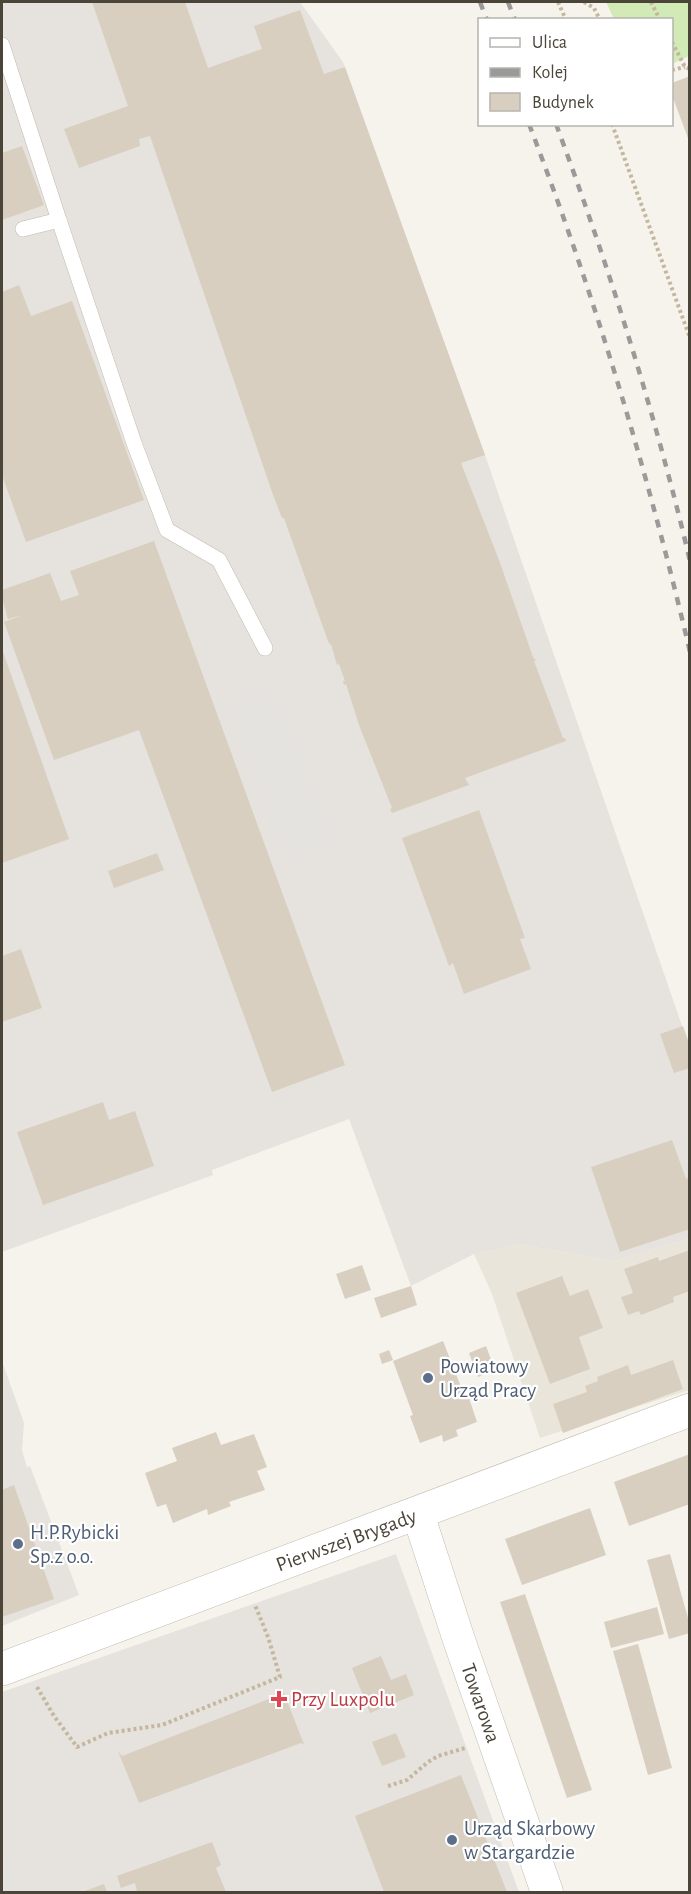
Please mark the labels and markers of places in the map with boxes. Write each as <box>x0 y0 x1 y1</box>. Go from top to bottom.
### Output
place label: Powiatowy Urząd Pracy <box>440 1356 536 1401</box>
marker: Powiatowy Urząd Pracy <box>421 1371 435 1385</box>
place label: H.P.Rybicki Sp.z o.o. <box>30 1522 119 1567</box>
marker: H.P.Rybicki Sp.z o.o. <box>11 1537 25 1551</box>
place label: Przy Luxpolu <box>291 1689 395 1710</box>
marker: Przy Luxpolu <box>272 1692 286 1706</box>
place label: Urząd Skarbowy w Stargardzie <box>464 1818 595 1863</box>
marker: Urząd Skarbowy w Stargardzie <box>445 1833 459 1847</box>

